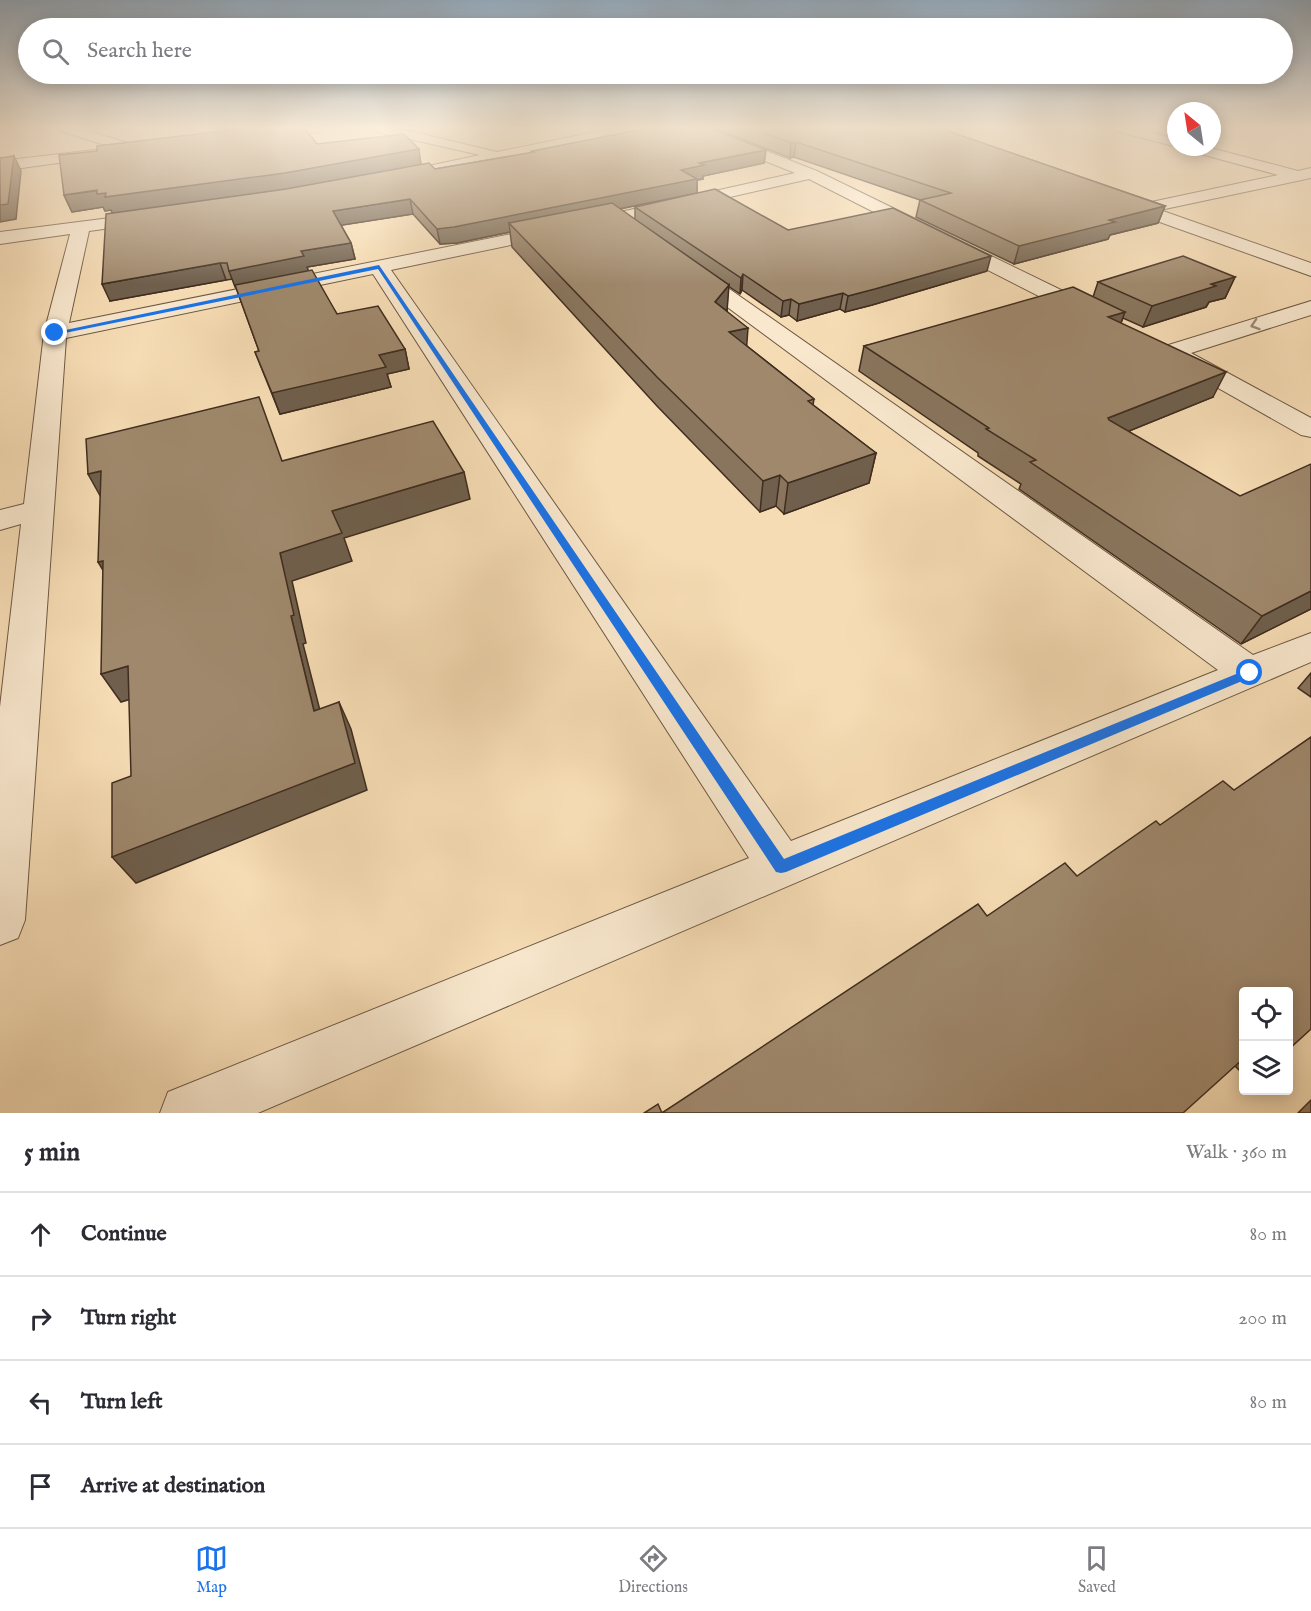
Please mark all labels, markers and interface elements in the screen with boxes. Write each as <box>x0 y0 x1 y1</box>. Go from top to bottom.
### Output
search box <box>18 18 1293 84</box>
icon: search <box>39 35 72 68</box>
text: Search here <box>87 37 192 65</box>
north arrow <box>1167 102 1221 156</box>
one-way arrow <box>1250 318 1261 330</box>
route end <box>41 319 67 345</box>
route start <box>1236 659 1262 685</box>
map controls <box>1239 987 1293 1095</box>
button: locate <box>1239 987 1293 1041</box>
button: layers <box>1239 1041 1293 1095</box>
text: 5 min <box>24 1136 80 1169</box>
text: Walk · 360 m <box>1186 1140 1287 1165</box>
icon: ahead <box>24 1218 57 1251</box>
text: Continue <box>81 1220 167 1248</box>
text: 80 m <box>1250 1222 1287 1247</box>
icon: right <box>24 1302 57 1335</box>
text: Turn right <box>81 1304 176 1332</box>
text: 200 m <box>1238 1306 1287 1331</box>
icon: left <box>24 1386 57 1419</box>
text: Turn left <box>81 1388 163 1416</box>
text: 80 m <box>1250 1390 1287 1415</box>
icon: arrive <box>24 1470 57 1503</box>
text: Arrive at destination <box>81 1472 265 1500</box>
tab: Map <box>195 1542 228 1598</box>
tab: Directions <box>618 1542 688 1598</box>
tab: Saved <box>1078 1542 1116 1598</box>

